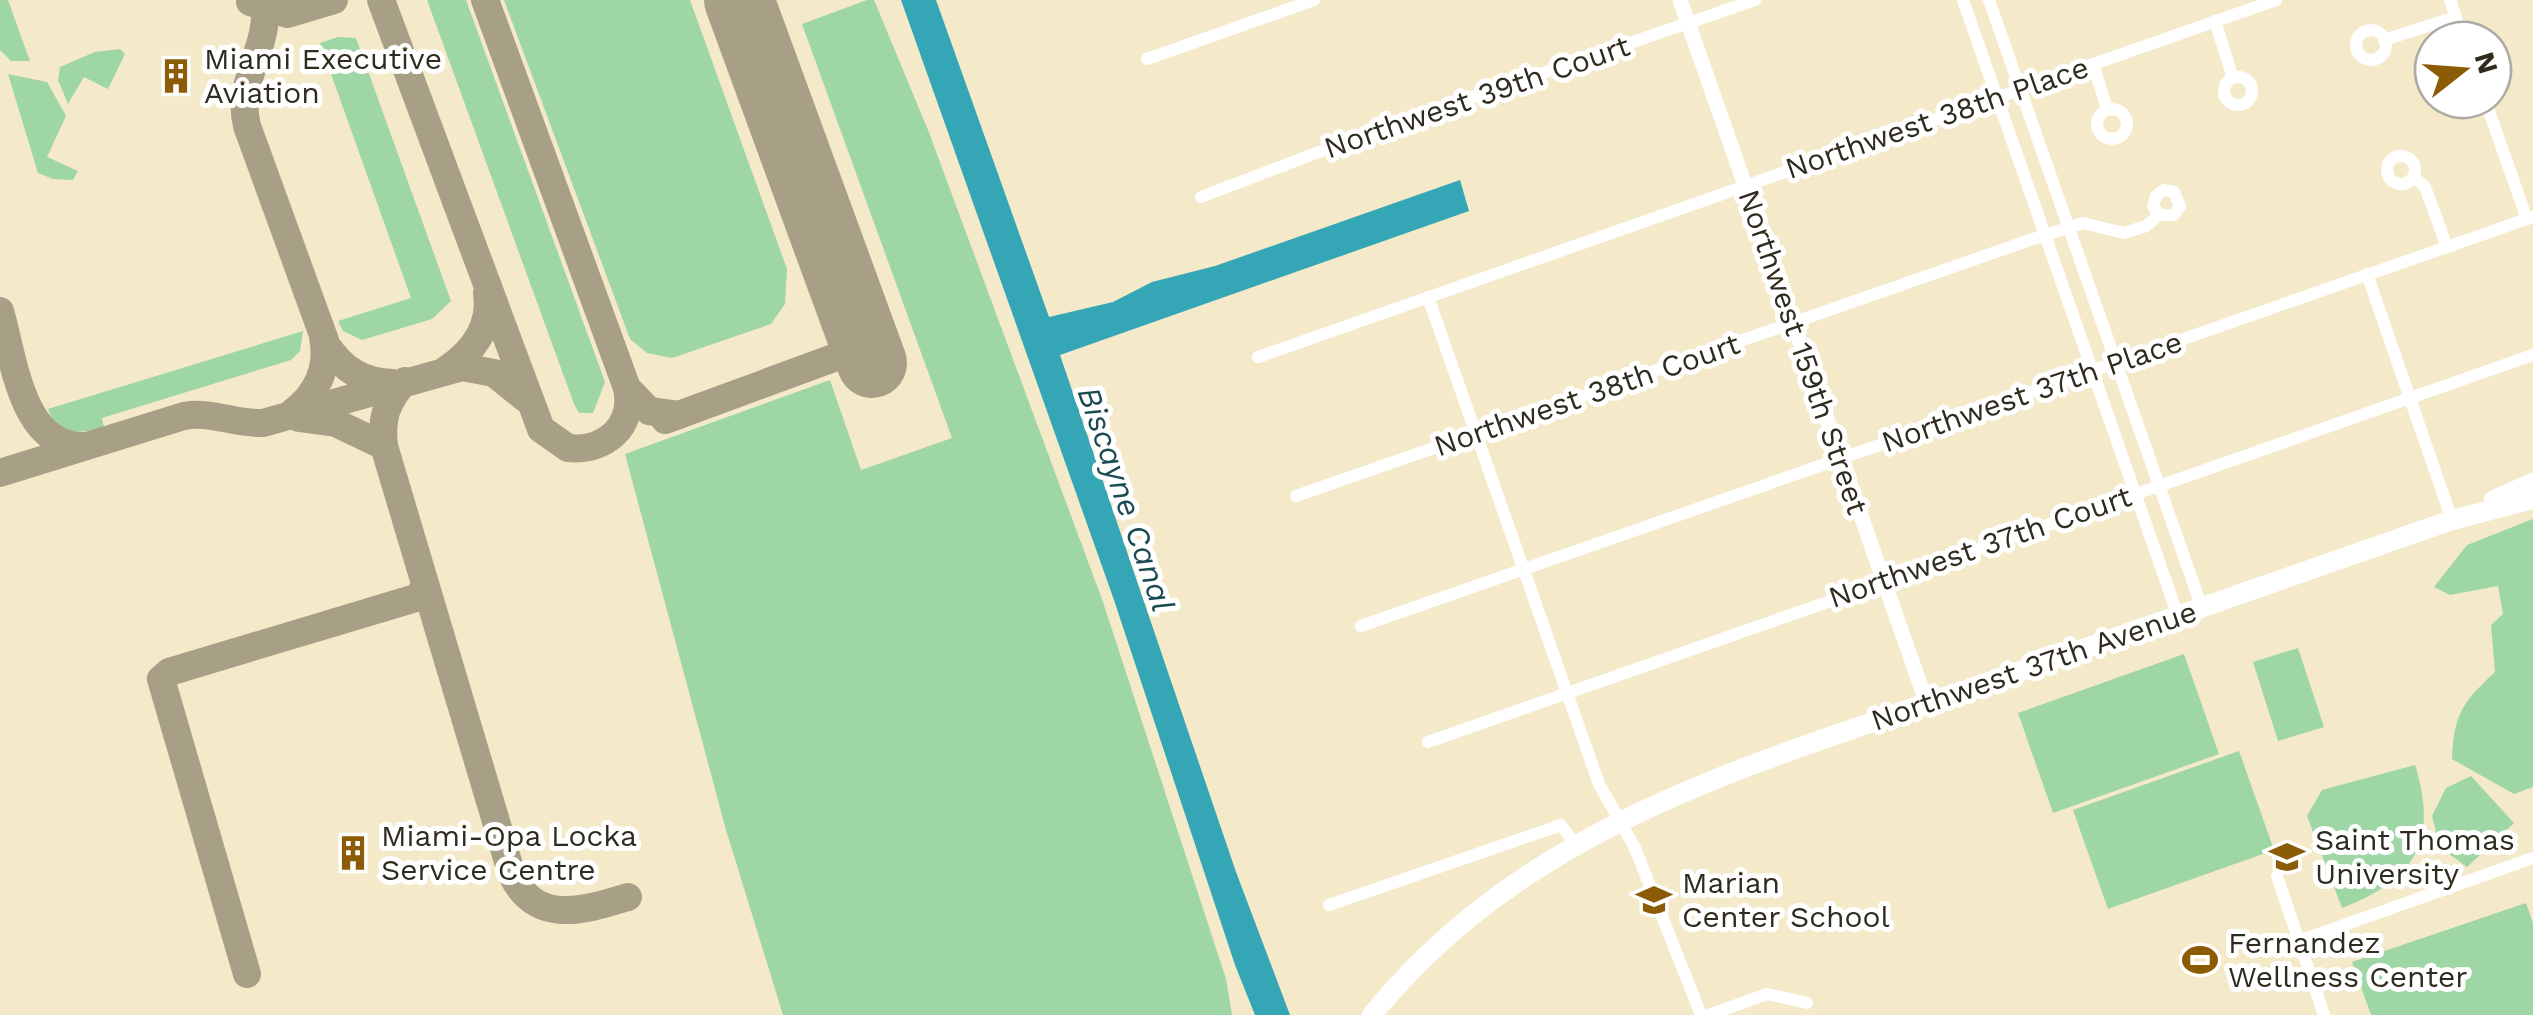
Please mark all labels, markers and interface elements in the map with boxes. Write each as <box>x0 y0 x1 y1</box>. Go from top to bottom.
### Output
north arrow <box>2413 20 2513 120</box>
street label: Northwest 39th Court <box>1319 28 1635 165</box>
place label: Miami Executive Aviation <box>204 41 442 110</box>
text: N <box>2468 48 2505 78</box>
street label: Northwest 38th Place <box>1781 49 2093 186</box>
building icon: Miami Executive Aviation <box>157 57 195 95</box>
street label: Northwest 159th Street <box>1731 185 1876 519</box>
street label: Northwest 37th Place <box>1877 324 2187 459</box>
street label: Northwest 38th Court <box>1429 326 1745 463</box>
water label: Biscayne Canal <box>1070 381 1182 617</box>
street label: Northwest 37th Court <box>1824 478 2136 615</box>
street label: Northwest 37th Avenue <box>1866 593 2201 738</box>
place label: Miami-Opa Locka Service Centre <box>381 818 637 887</box>
place label: Saint Thomas University <box>2315 822 2515 891</box>
building icon: Miami-Opa Locka Service Centre <box>334 834 372 872</box>
school or university icon: Saint Thomas University <box>2268 838 2306 876</box>
place label: Marian Center School <box>1682 865 1890 934</box>
school or university icon: Marian Center School <box>1635 881 1673 919</box>
place label: Fernandez Wellness Center <box>2228 925 2468 994</box>
sports icon: Fernandez Wellness Center <box>2181 941 2219 979</box>

